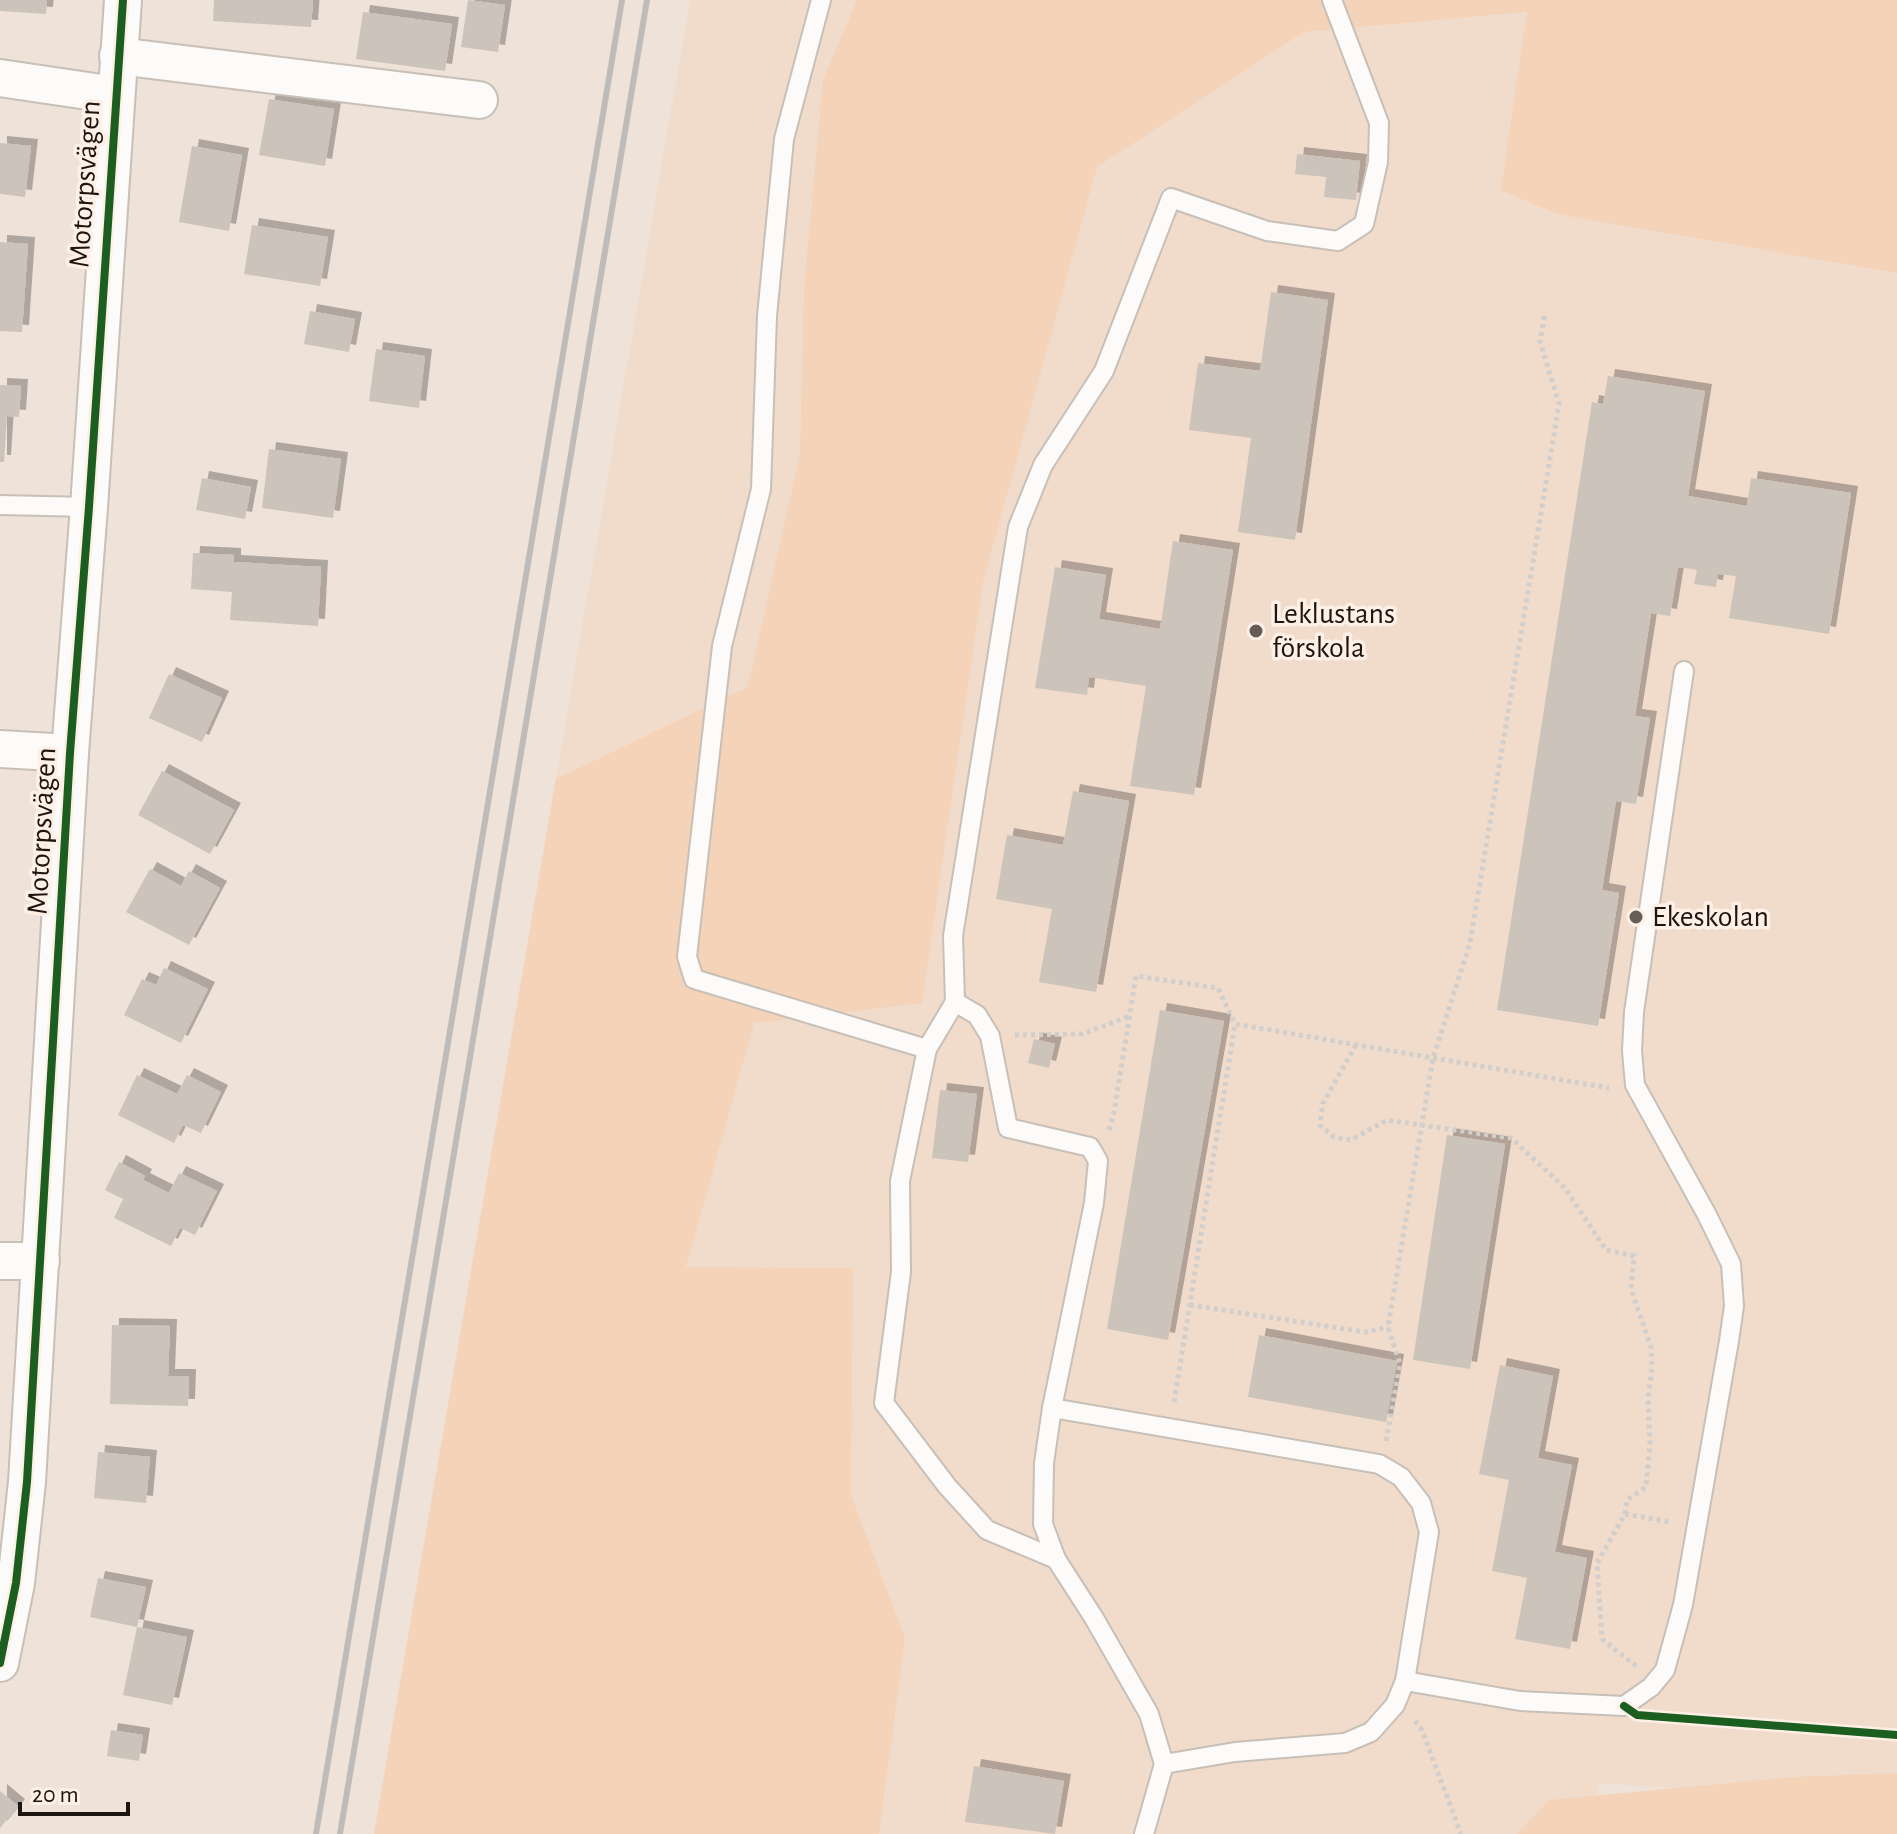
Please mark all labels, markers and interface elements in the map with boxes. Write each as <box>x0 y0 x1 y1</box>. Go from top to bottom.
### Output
street label: Motorpsvägen <box>64 99 106 269</box>
place label: Leklustans förskola <box>1272 599 1395 663</box>
marker: Leklustans förskola <box>1247 622 1265 640</box>
street label: Motorpsvägen <box>23 747 61 915</box>
place label: Ekeskolan <box>1652 902 1769 932</box>
marker: Ekeskolan <box>1627 908 1645 926</box>
scale bar <box>20 1766 128 1816</box>
text: 20 m <box>32 1783 79 1807</box>

